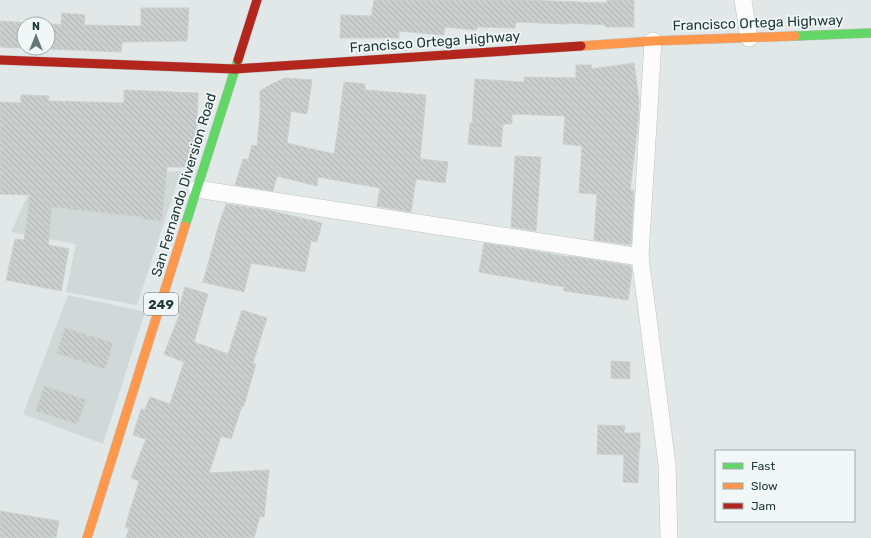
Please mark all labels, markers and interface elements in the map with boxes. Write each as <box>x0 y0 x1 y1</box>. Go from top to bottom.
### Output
street label: Francisco Ortega Highway <box>672 12 844 34</box>
north arrow <box>16 16 56 56</box>
text: N <box>32 20 40 33</box>
street label: Francisco Ortega Highway <box>349 28 521 56</box>
street label: San Fernando Diversion Road <box>148 91 220 279</box>
road number: 249 <box>144 293 178 315</box>
legend <box>715 450 855 522</box>
text: Fast <box>751 459 775 473</box>
text: Slow <box>751 479 778 493</box>
text: Jam <box>751 499 776 513</box>

